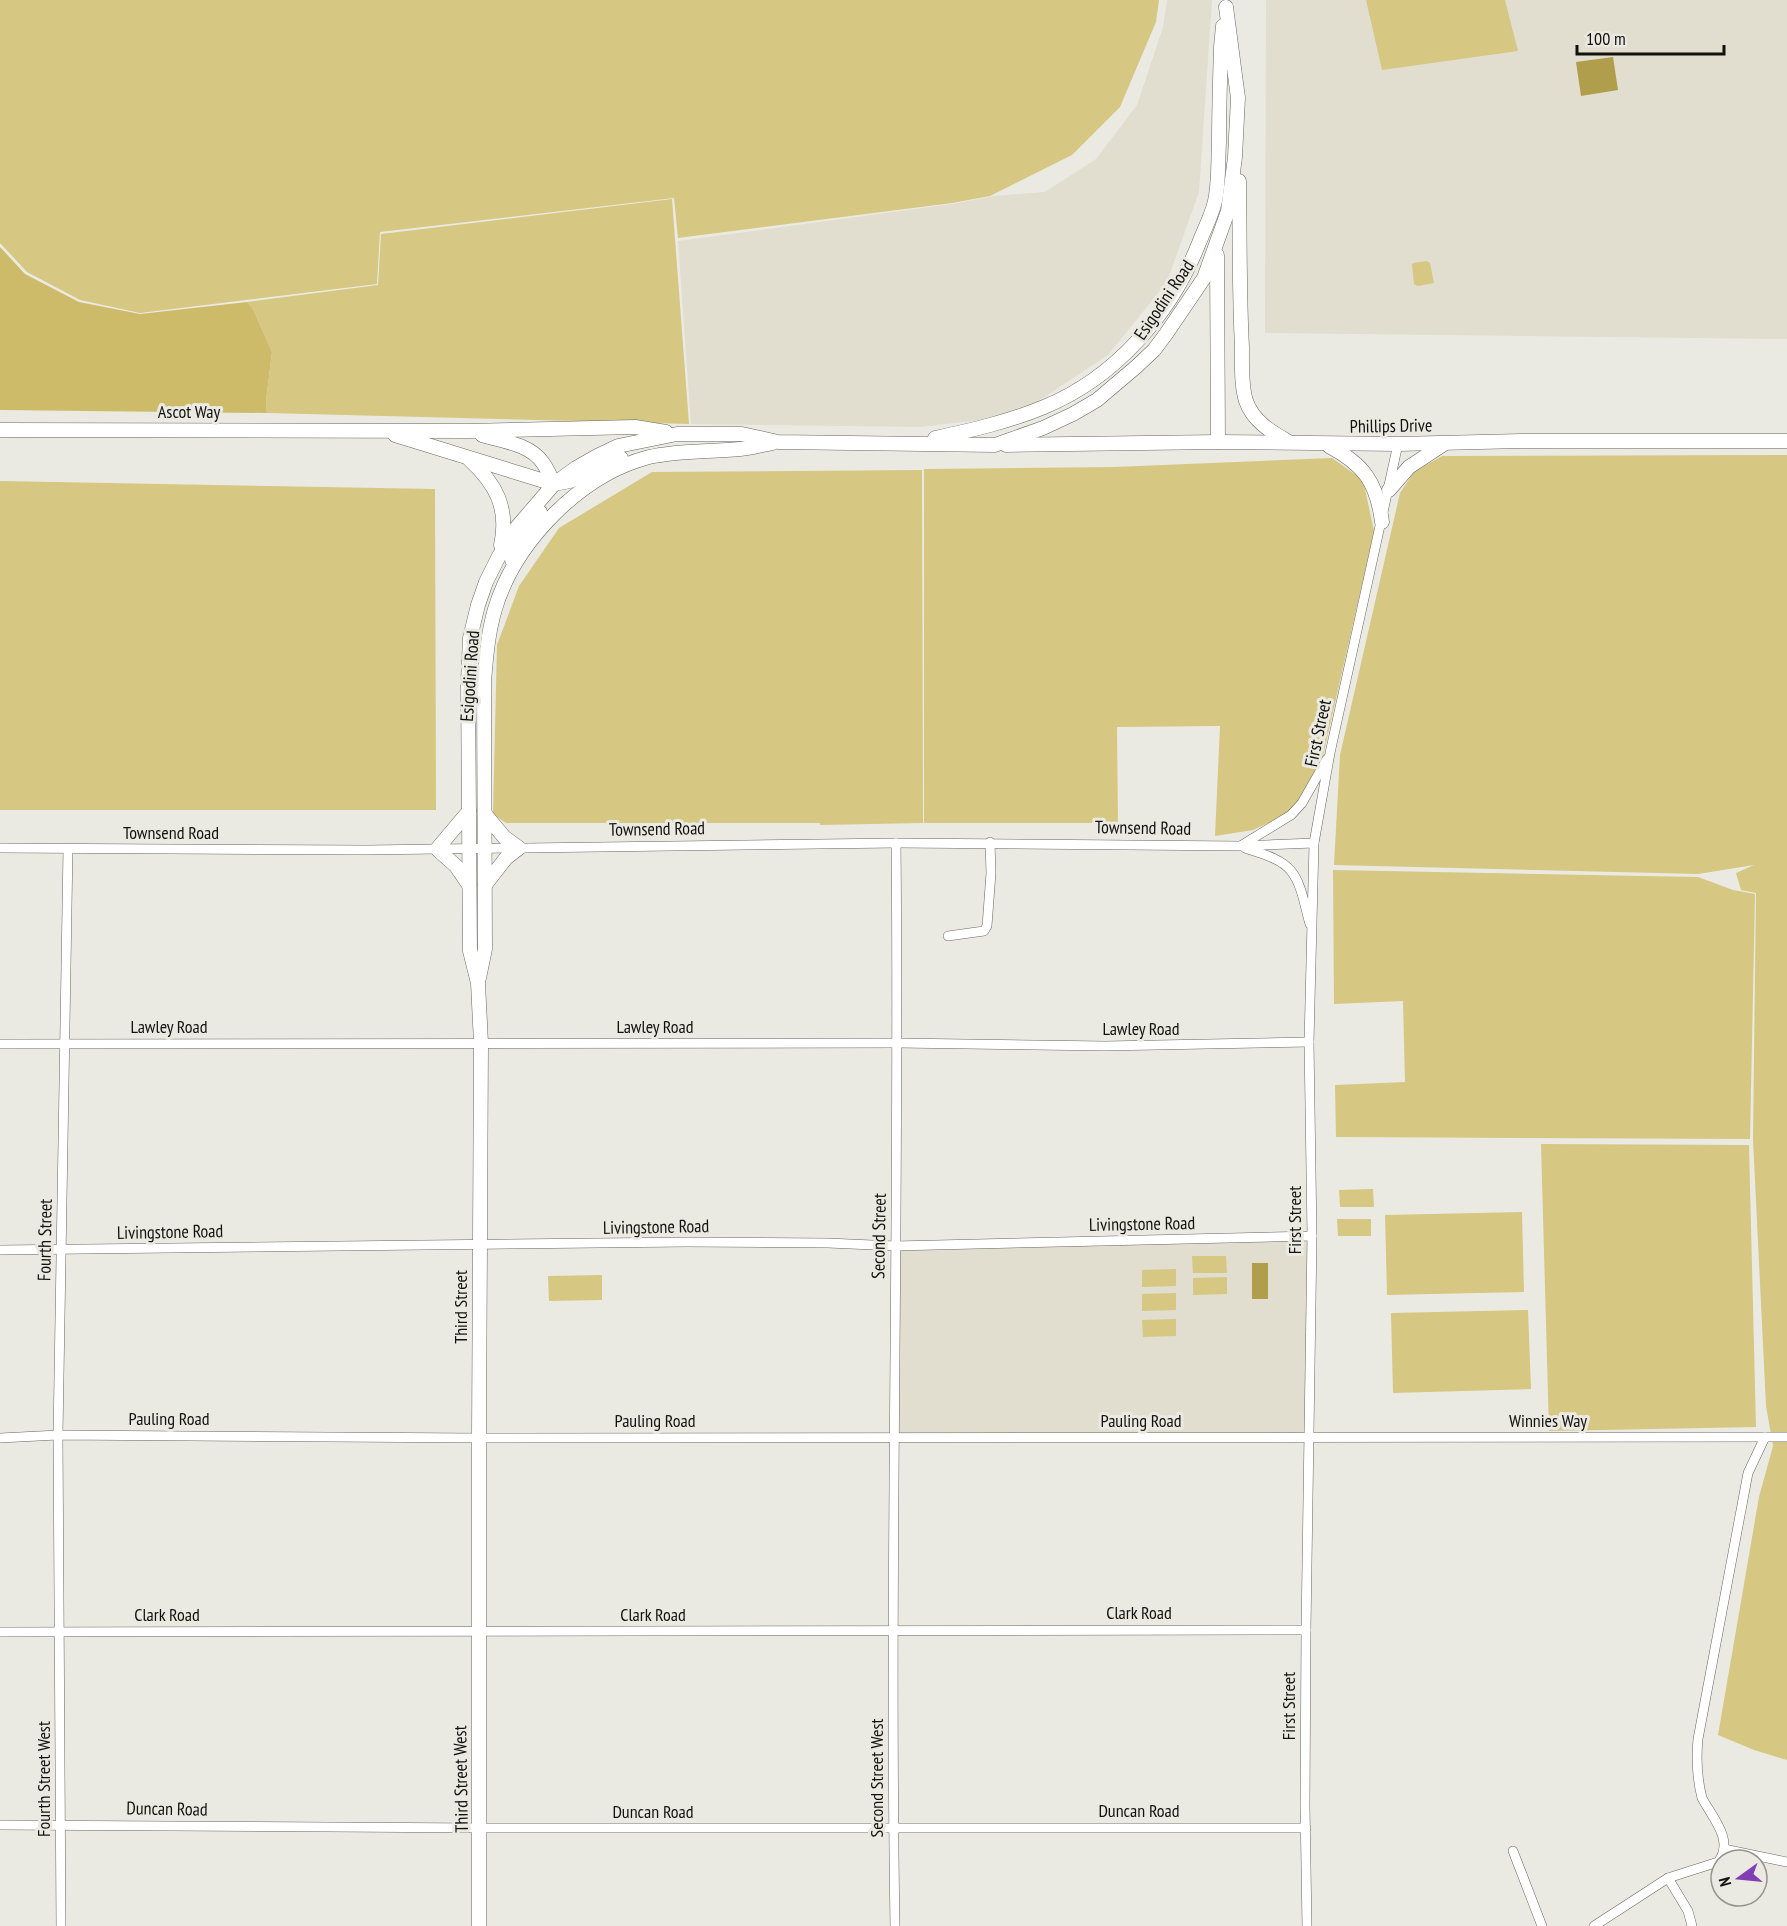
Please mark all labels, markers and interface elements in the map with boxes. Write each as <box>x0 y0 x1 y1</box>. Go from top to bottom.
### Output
scale bar <box>1577 18 1724 56</box>
text: 100 m <box>1586 27 1626 50</box>
street label: Esigodini Road <box>1129 255 1199 344</box>
street label: Ascot Way <box>158 400 220 423</box>
street label: Phillips Drive <box>1349 413 1433 438</box>
street label: Esigodini Road <box>455 630 484 722</box>
street label: First Street <box>1299 697 1336 769</box>
street label: Townsend Road <box>1095 815 1191 840</box>
street label: Townsend Road <box>609 816 705 841</box>
street label: Townsend Road <box>123 821 219 844</box>
street label: Lawley Road <box>130 1015 208 1038</box>
street label: Lawley Road <box>616 1015 694 1038</box>
street label: Lawley Road <box>1102 1017 1180 1040</box>
street label: First Street <box>1283 1186 1306 1254</box>
street label: Second Street <box>866 1193 891 1279</box>
street label: Fourth Street <box>32 1199 57 1281</box>
street label: Livingstone Road <box>1089 1211 1195 1236</box>
street label: Livingstone Road <box>603 1214 709 1239</box>
street label: Livingstone Road <box>117 1219 223 1244</box>
street label: Third Street <box>449 1270 472 1344</box>
street label: Pauling Road <box>129 1407 209 1430</box>
street label: Pauling Road <box>615 1409 695 1432</box>
street label: Pauling Road <box>1101 1409 1181 1432</box>
street label: Winnies Way <box>1509 1409 1587 1432</box>
street label: Clark Road <box>1106 1601 1172 1624</box>
street label: Clark Road <box>134 1603 200 1626</box>
street label: Clark Road <box>620 1603 686 1626</box>
street label: First Street <box>1277 1672 1300 1740</box>
street label: Second Street West <box>865 1718 888 1838</box>
street label: Fourth Street West <box>32 1721 55 1837</box>
street label: Third Street West <box>448 1725 473 1833</box>
street label: Duncan Road <box>126 1796 208 1821</box>
street label: Duncan Road <box>1098 1799 1180 1822</box>
street label: Duncan Road <box>612 1800 694 1823</box>
north arrow <box>1709 1848 1769 1908</box>
text: N <box>1714 1875 1735 1889</box>

